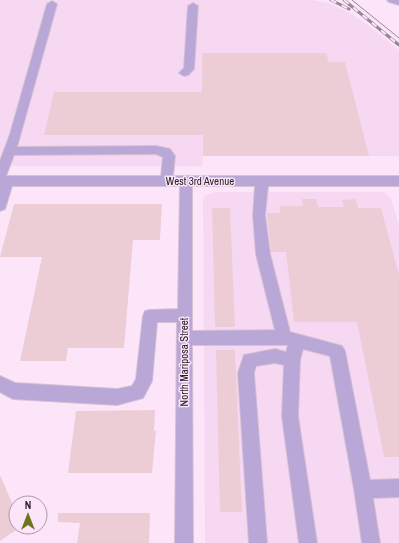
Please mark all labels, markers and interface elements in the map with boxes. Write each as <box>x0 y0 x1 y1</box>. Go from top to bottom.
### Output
street label: West 3rd Avenue <box>166 174 234 188</box>
street label: North Mariposa Street <box>177 317 191 406</box>
north arrow <box>8 495 48 535</box>
text: N <box>25 498 31 512</box>

